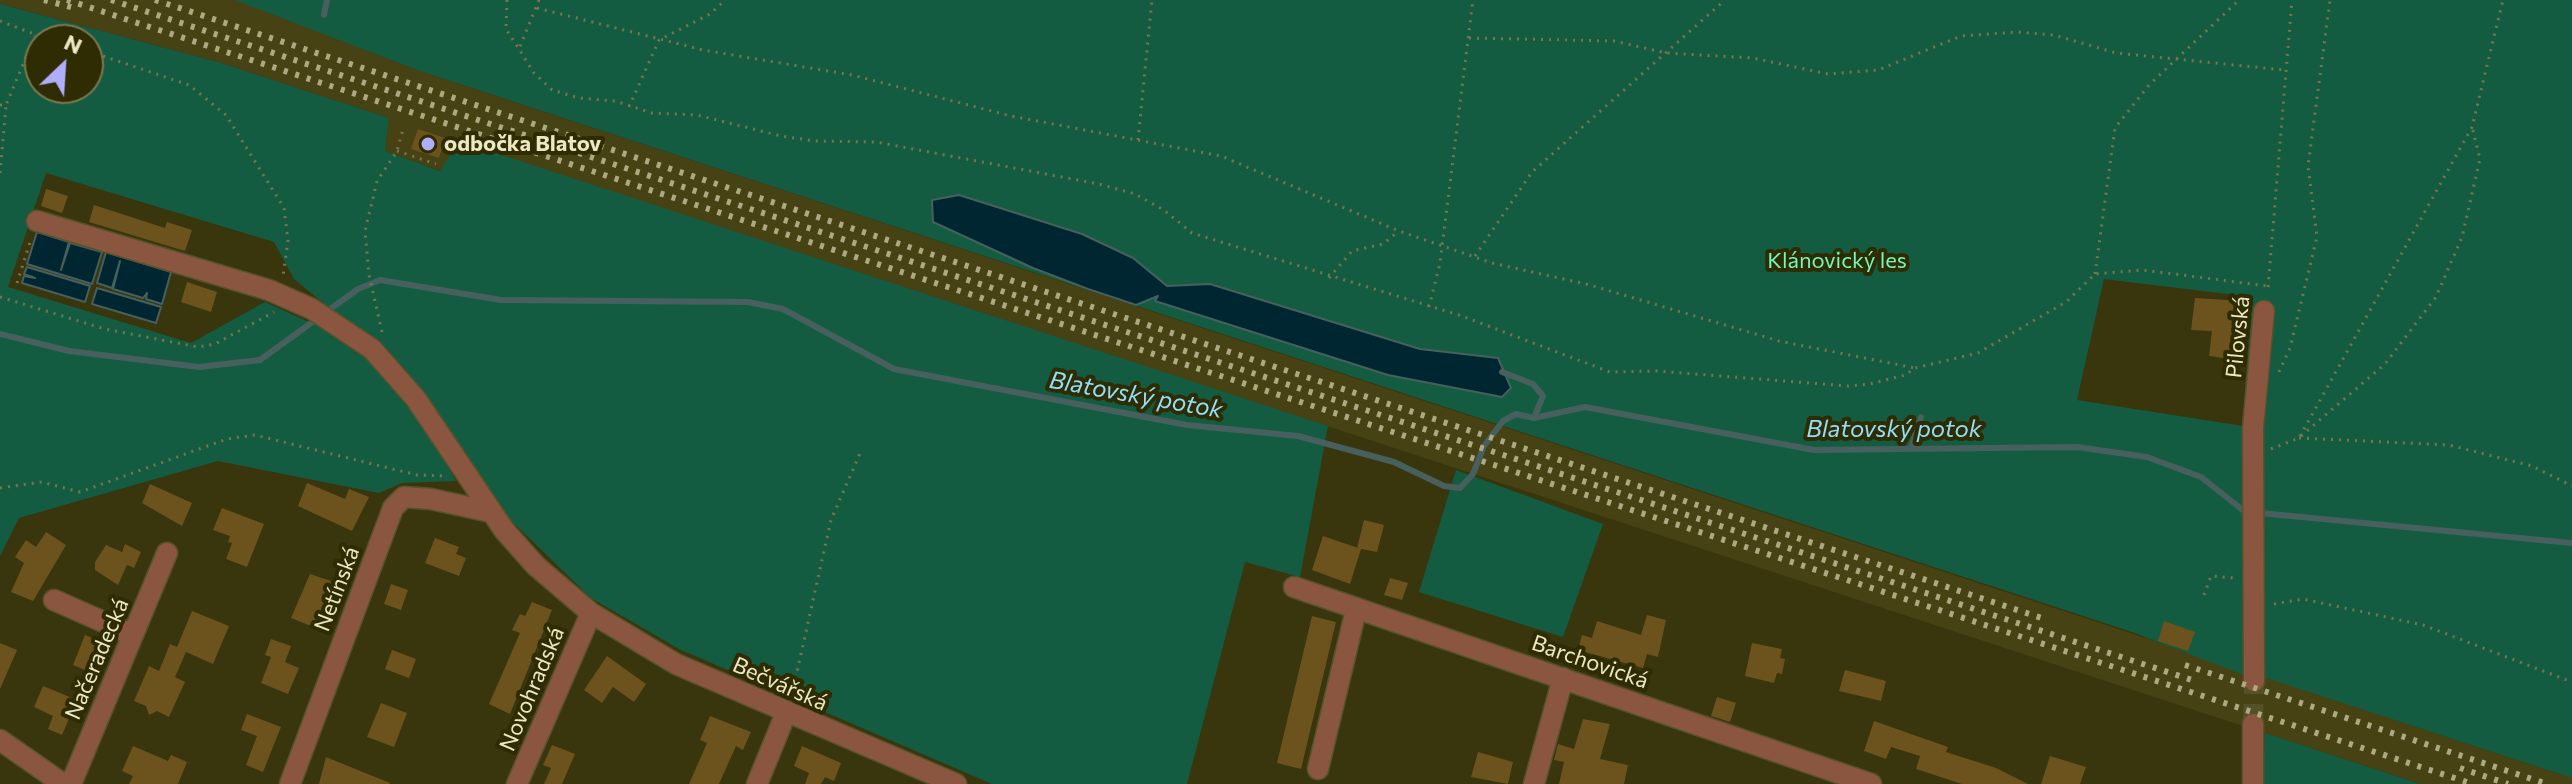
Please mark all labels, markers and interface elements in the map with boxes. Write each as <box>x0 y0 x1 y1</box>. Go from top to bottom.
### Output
north arrow <box>24 24 104 104</box>
text: N <box>60 28 87 59</box>
place label: odbočka Blatov <box>444 131 601 157</box>
marker: odbočka Blatov <box>419 135 437 153</box>
park label: Klánovický les <box>1767 248 1907 274</box>
street label: Pilovská <box>2221 295 2255 379</box>
water label: Blatovský potok <box>1047 366 1225 424</box>
water label: Blatovský potok <box>1806 415 1982 443</box>
street label: Netínská <box>309 543 365 635</box>
street label: Načeradecká <box>60 594 134 724</box>
street label: Novohradská <box>494 623 570 755</box>
street label: Barchovická <box>1528 630 1652 694</box>
street label: Bečvářská <box>729 651 831 717</box>

